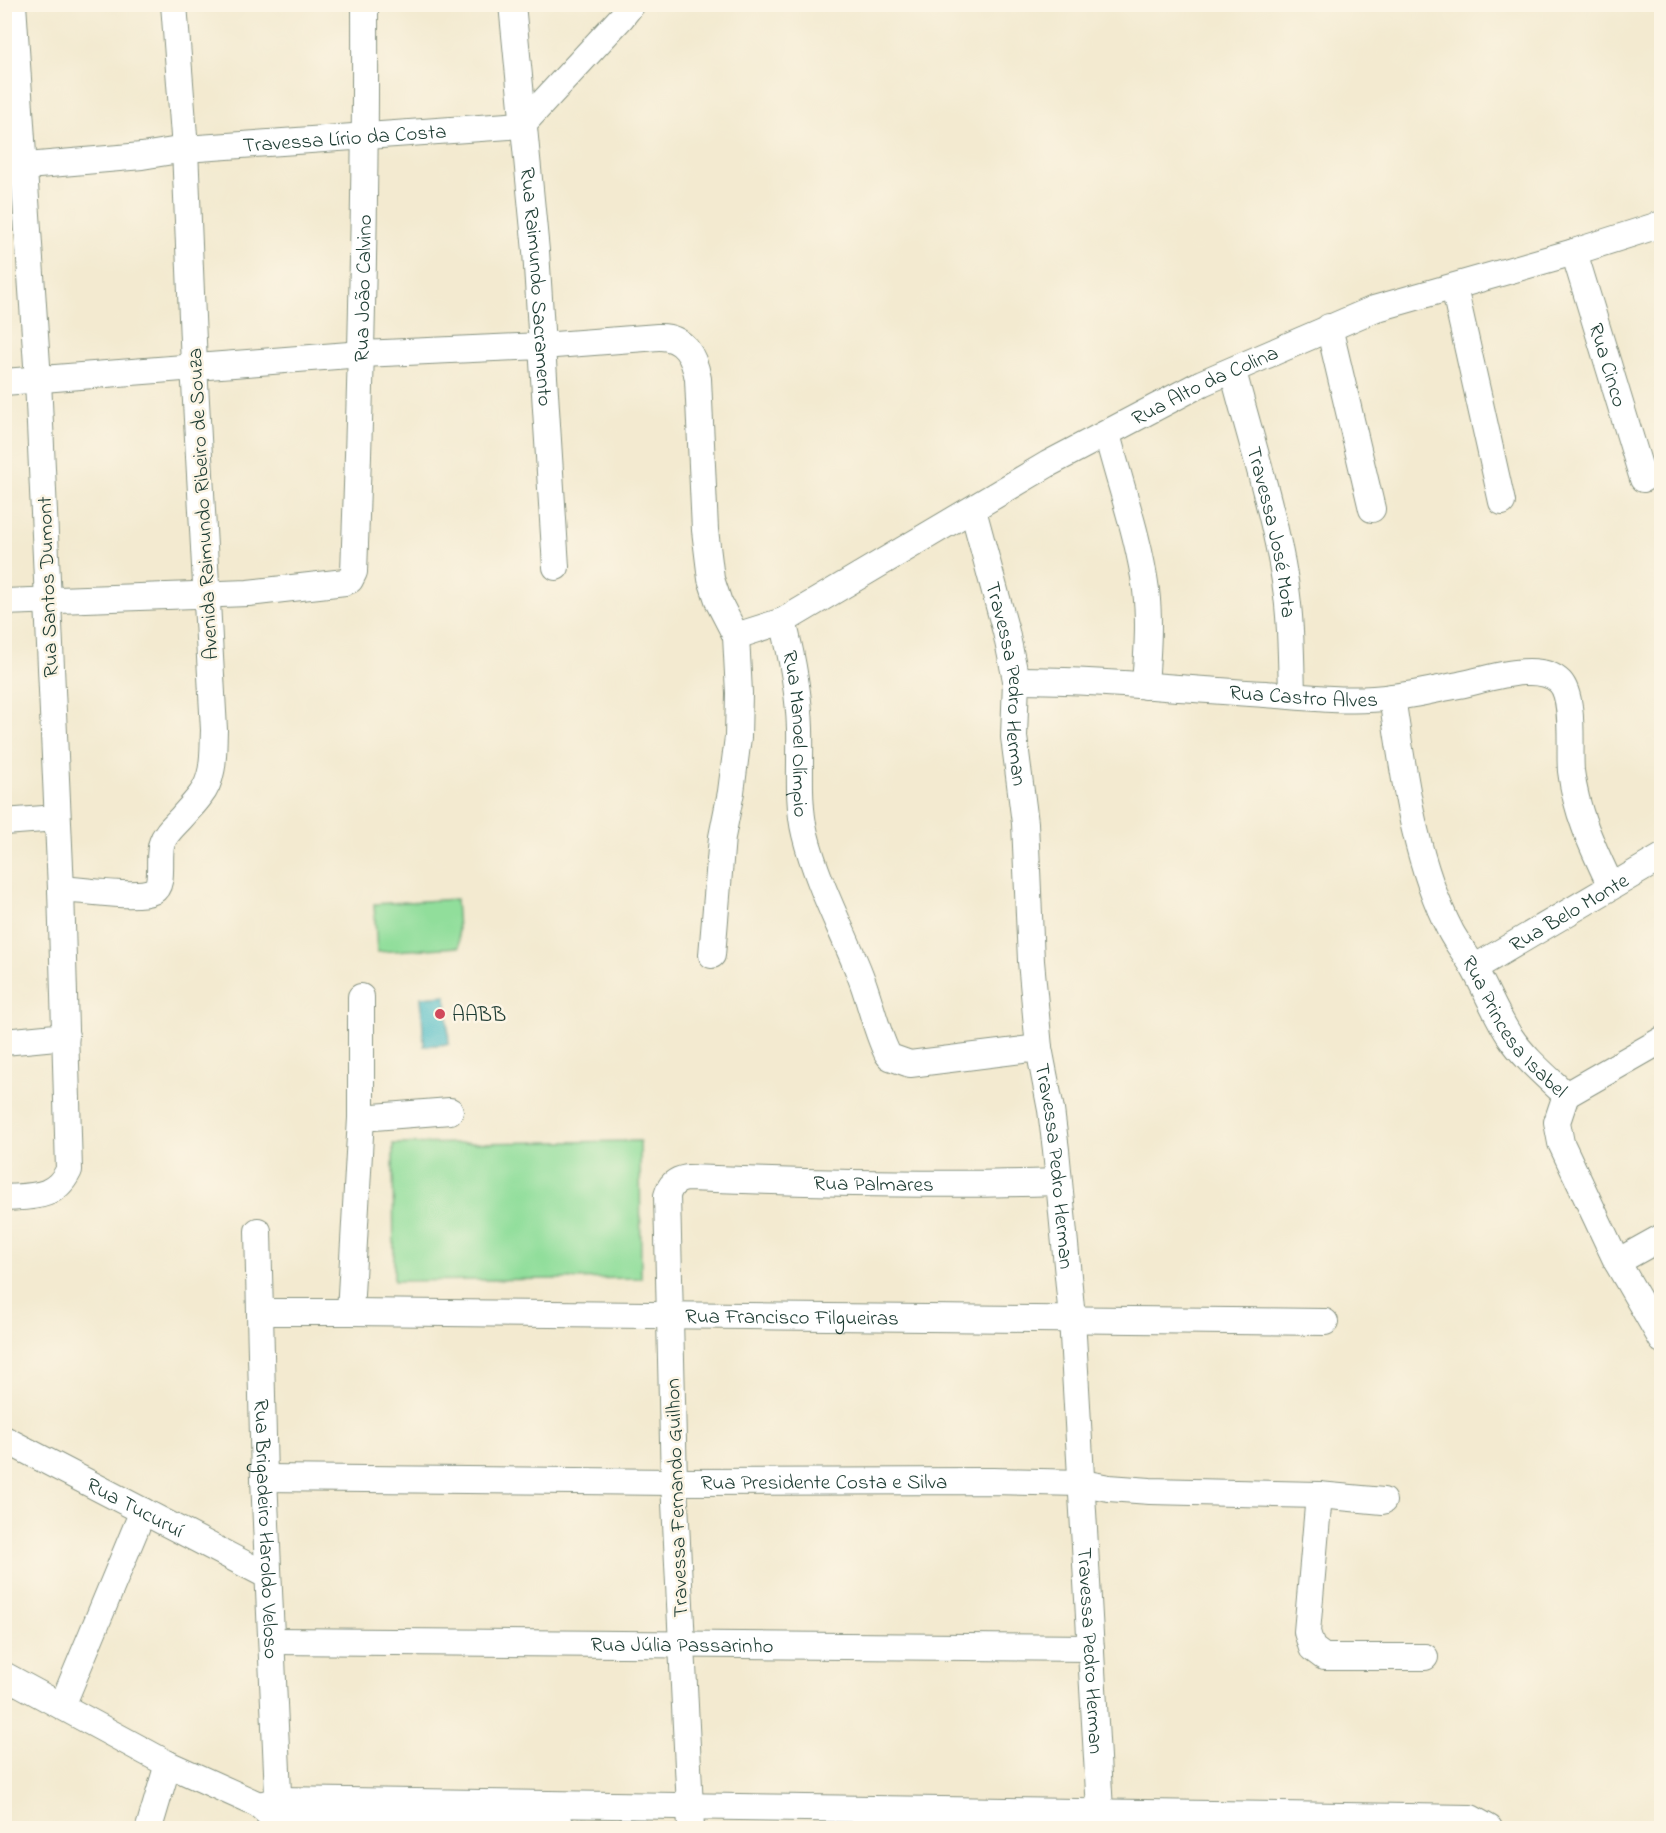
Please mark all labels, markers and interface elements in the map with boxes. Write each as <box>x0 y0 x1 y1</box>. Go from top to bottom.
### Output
street label: Travessa Lírio da Costa <box>242 117 447 162</box>
street label: Rua Raimundo Sacramento <box>511 166 559 407</box>
street label: Rua João Calvino <box>348 214 381 363</box>
street label: Rua Cinco <box>1580 320 1633 411</box>
street label: Rua Alto da Colina <box>1127 339 1283 434</box>
street label: Avenida Raimundo Ribeiro de Souza <box>181 347 227 661</box>
street label: Travessa José Mota <box>1237 443 1302 619</box>
street label: Rua Santos Dumont <box>31 496 67 678</box>
street label: Travessa Pedro Herman <box>976 578 1033 788</box>
street label: Rua Manoel Olímpio <box>773 648 815 819</box>
street label: Rua Castro Alves <box>1228 679 1379 717</box>
street label: Rua Belo Monte <box>1504 867 1636 961</box>
street label: Rua Princesa Isabel <box>1453 950 1573 1106</box>
place label: AABB <box>452 1001 506 1031</box>
marker: AABB <box>433 1007 447 1021</box>
street label: Travessa Pedro Herman <box>1025 1061 1080 1270</box>
street label: Rua Palmares <box>813 1169 934 1201</box>
street label: Rua Francisco Filgueiras <box>685 1302 899 1336</box>
street label: Travessa Fernando Guilhon <box>659 1378 697 1618</box>
street label: Rua Brigadeiro Haroldo Veloso <box>245 1398 285 1660</box>
street label: Rua Presidente Costa e Silva <box>701 1468 947 1499</box>
street label: Rua Tucuruí <box>80 1471 189 1547</box>
street label: Travessa Pedro Herman <box>1068 1546 1110 1755</box>
street label: Rua Júlia Passarinho <box>590 1631 774 1662</box>

